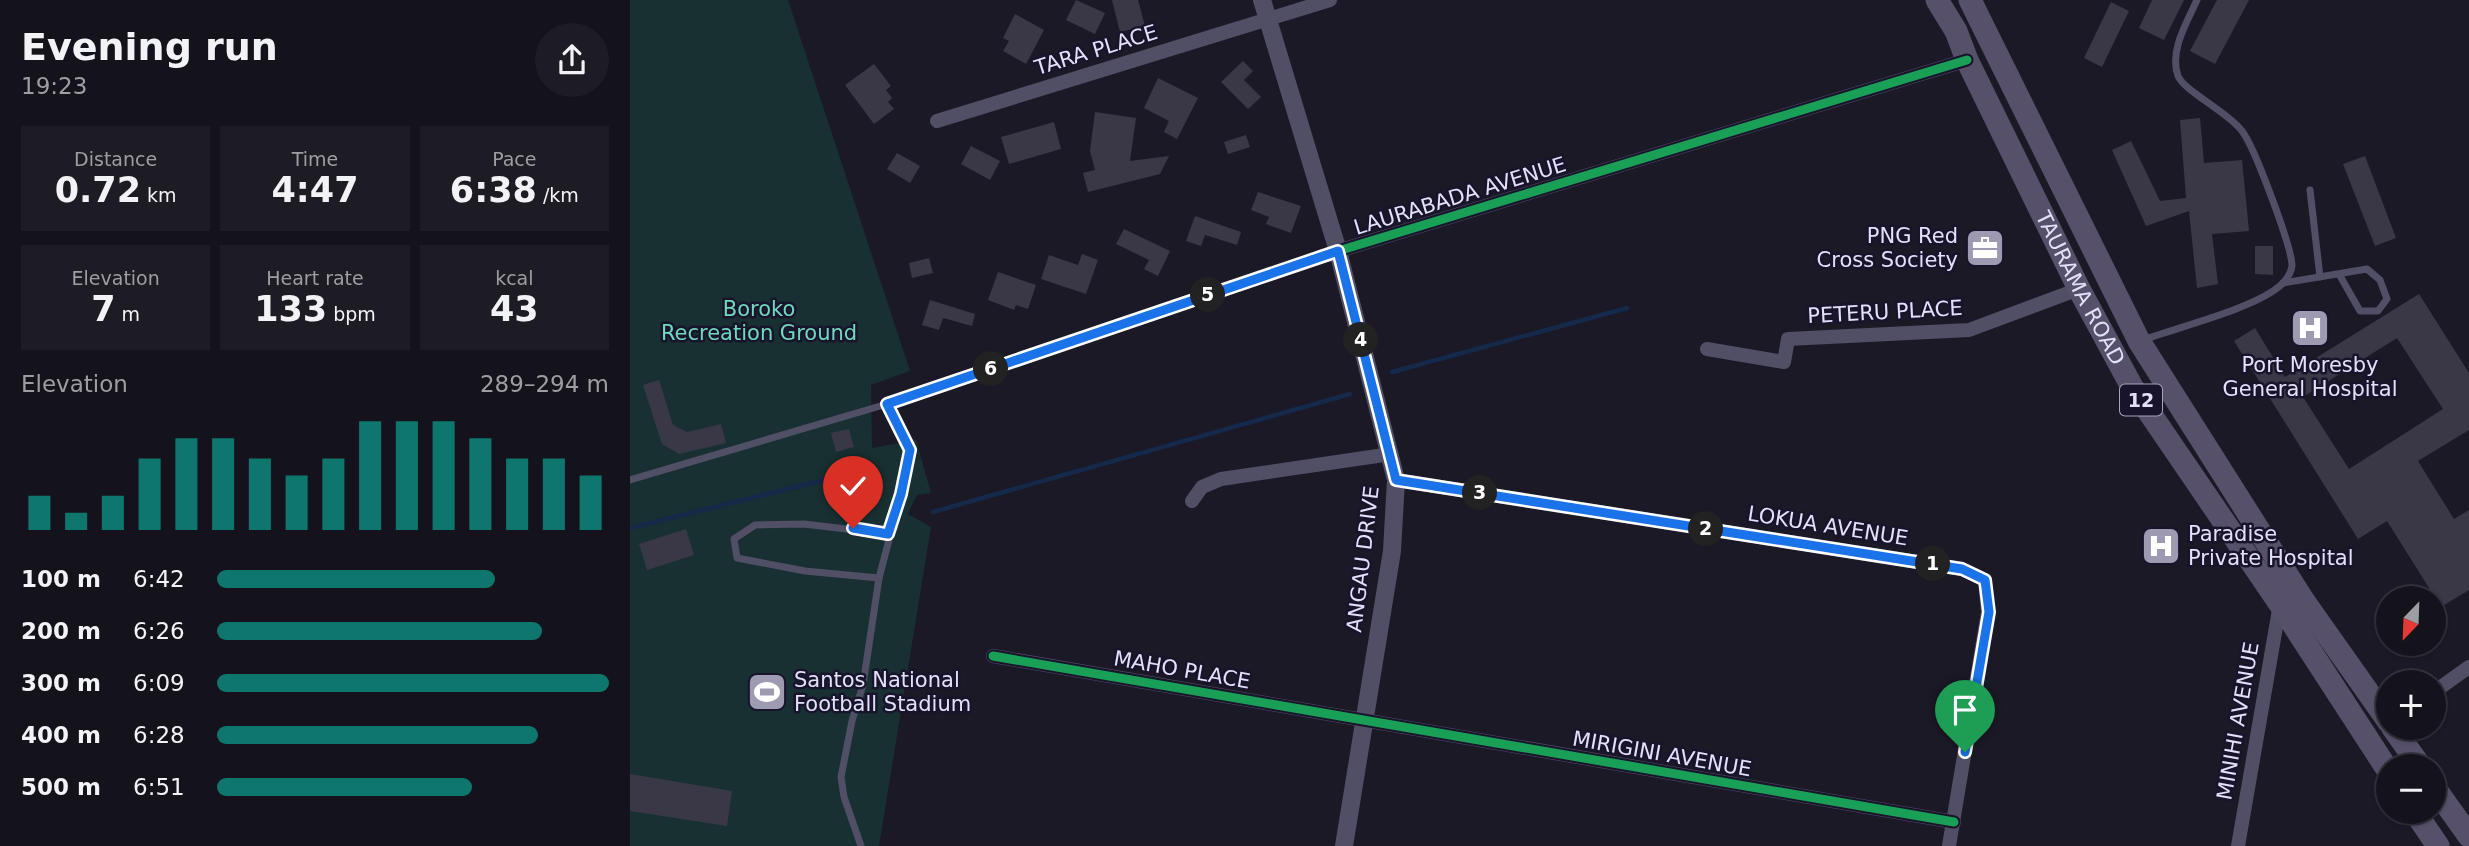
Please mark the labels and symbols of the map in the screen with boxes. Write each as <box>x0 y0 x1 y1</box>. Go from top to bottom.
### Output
street label: TARA PLACE <box>1031 20 1160 80</box>
street label: LAURABADA AVENUE <box>1351 152 1569 240</box>
street label: TAURAMA ROAD <box>2030 206 2130 369</box>
place label: PNG Red Cross Society <box>1817 224 1958 272</box>
office icon: PNG Red Cross Society <box>1964 227 2006 269</box>
pin: 5 <box>1190 278 1226 312</box>
street label: PETERU PLACE <box>1807 296 1963 328</box>
park label: Boroko Recreation Ground <box>661 297 857 345</box>
hospital icon: Port Moresby General Hospital <box>2289 307 2331 349</box>
pin: 4 <box>1344 322 1378 358</box>
pin: 6 <box>974 352 1008 386</box>
place label: Port Moresby General Hospital <box>2222 353 2398 401</box>
road number: 12 <box>2120 384 2162 416</box>
pin <box>823 456 883 528</box>
pin: 3 <box>1462 476 1498 510</box>
street label: ANGAU DRIVE <box>1342 484 1384 634</box>
street label: LOKUA AVENUE <box>1746 501 1910 551</box>
pin: 2 <box>1688 512 1724 546</box>
place label: Paradise Private Hospital <box>2188 522 2354 570</box>
hospital icon: Paradise Private Hospital <box>2140 525 2182 567</box>
pin: 1 <box>1916 546 1950 582</box>
north arrow <box>2376 586 2446 656</box>
street label: MINIHI AVENUE <box>2212 640 2264 802</box>
street label: MAHO PLACE <box>1112 646 1252 694</box>
place label: Santos National Football Stadium <box>794 668 971 716</box>
sports icon: Santos National Football Stadium <box>746 671 788 713</box>
pin <box>1935 680 1995 752</box>
street label: MIRIGINI AVENUE <box>1571 726 1753 782</box>

